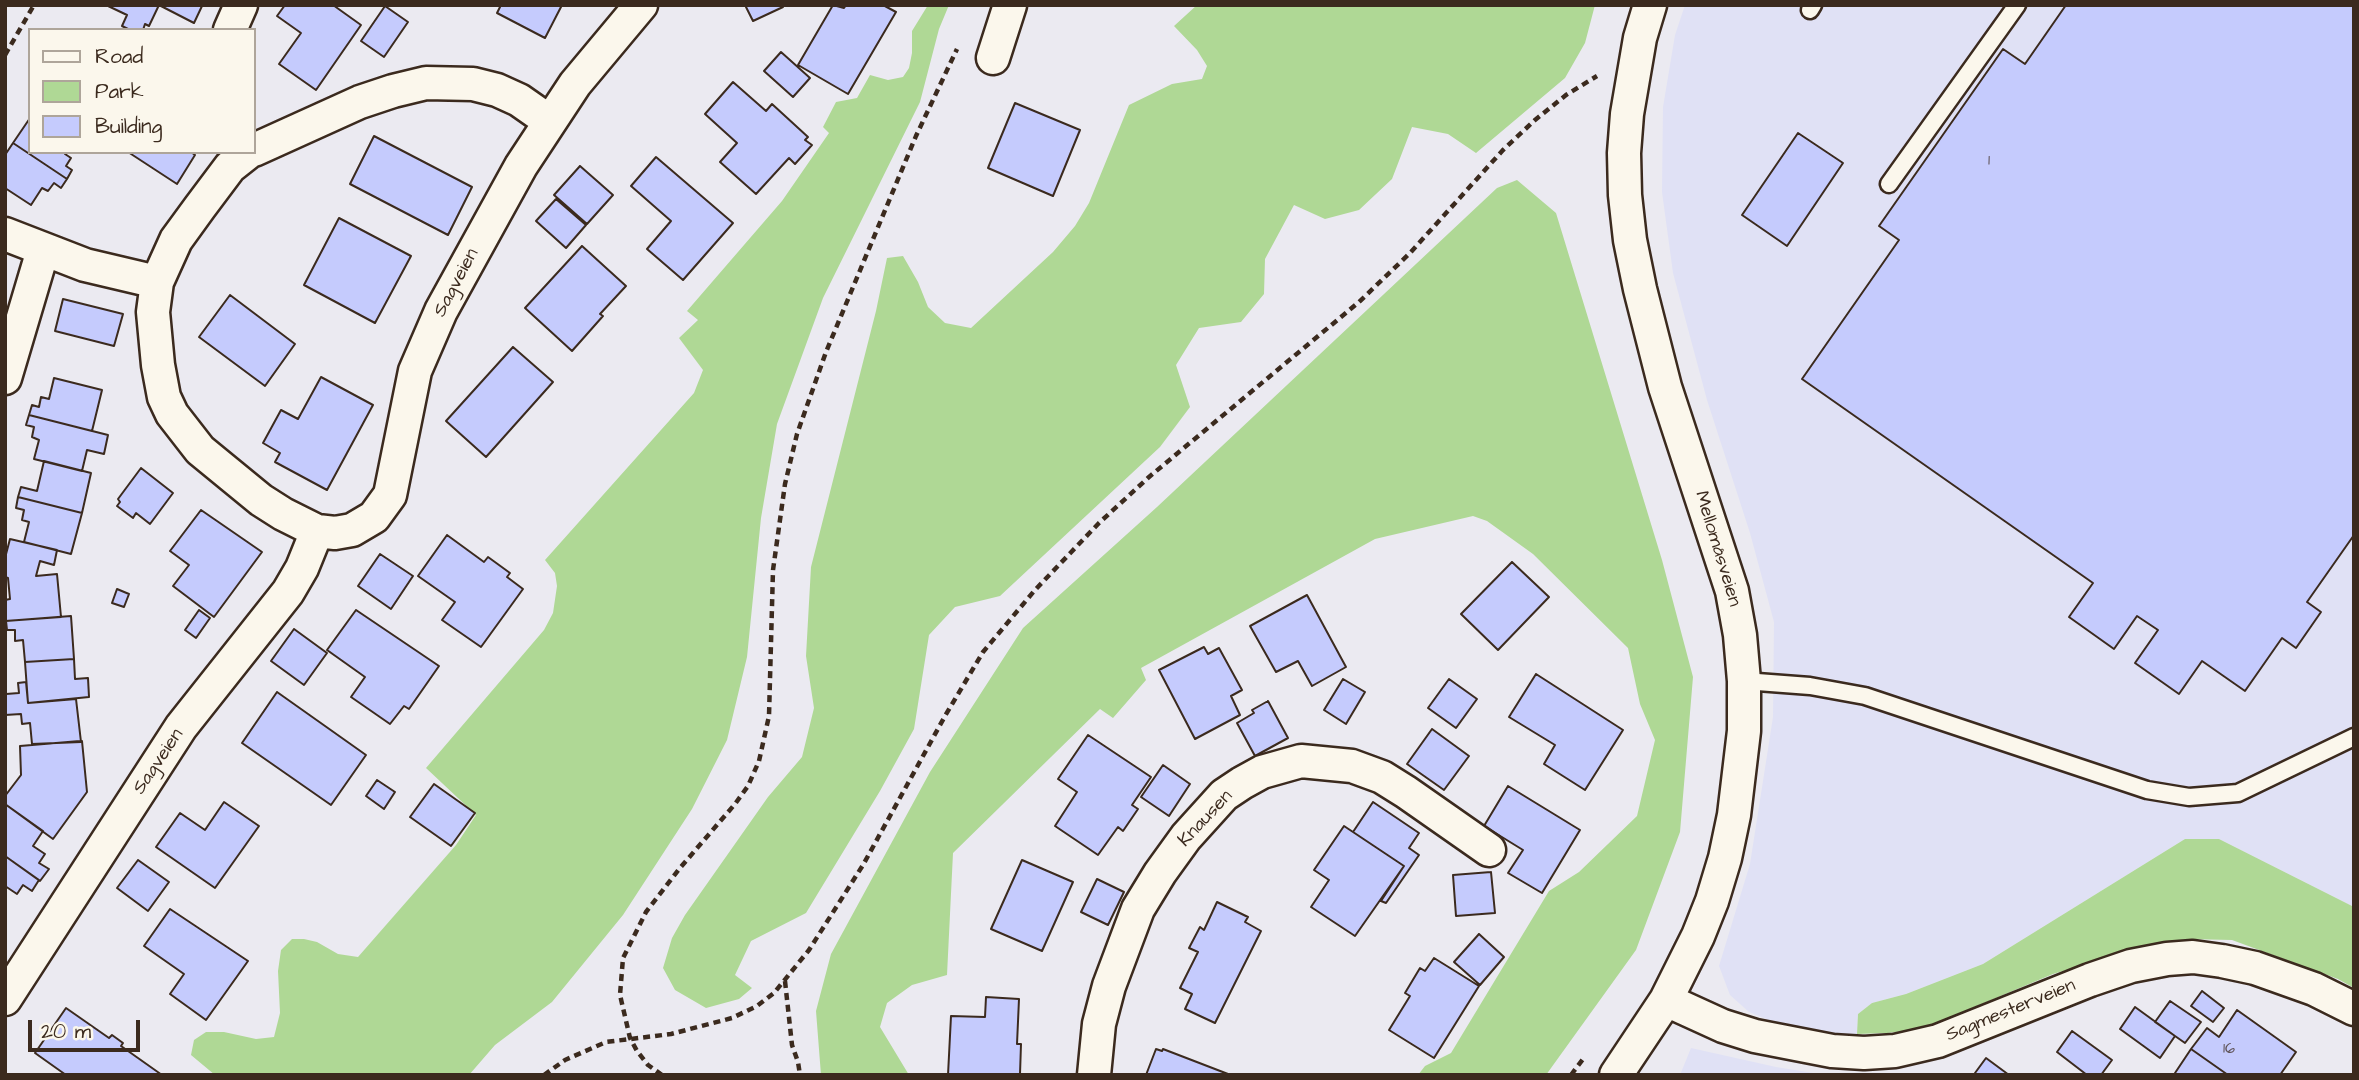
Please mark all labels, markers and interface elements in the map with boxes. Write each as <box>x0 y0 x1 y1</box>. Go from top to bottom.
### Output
legend <box>28 28 256 154</box>
text: Road <box>95 42 143 71</box>
text: Park <box>95 77 144 106</box>
text: Building <box>95 112 162 141</box>
house number: 1 <box>1988 152 1990 172</box>
street label: Sagveien <box>429 245 485 321</box>
street label: Mellomåsveien <box>1689 489 1745 609</box>
street label: Sagveien <box>129 725 189 799</box>
street label: Knausen <box>1174 786 1238 852</box>
street label: Sagmesterveien <box>1943 975 2079 1047</box>
scale bar <box>32 1006 144 1050</box>
text: 20 m <box>41 1017 91 1046</box>
house number: 16 <box>2223 1040 2235 1060</box>

